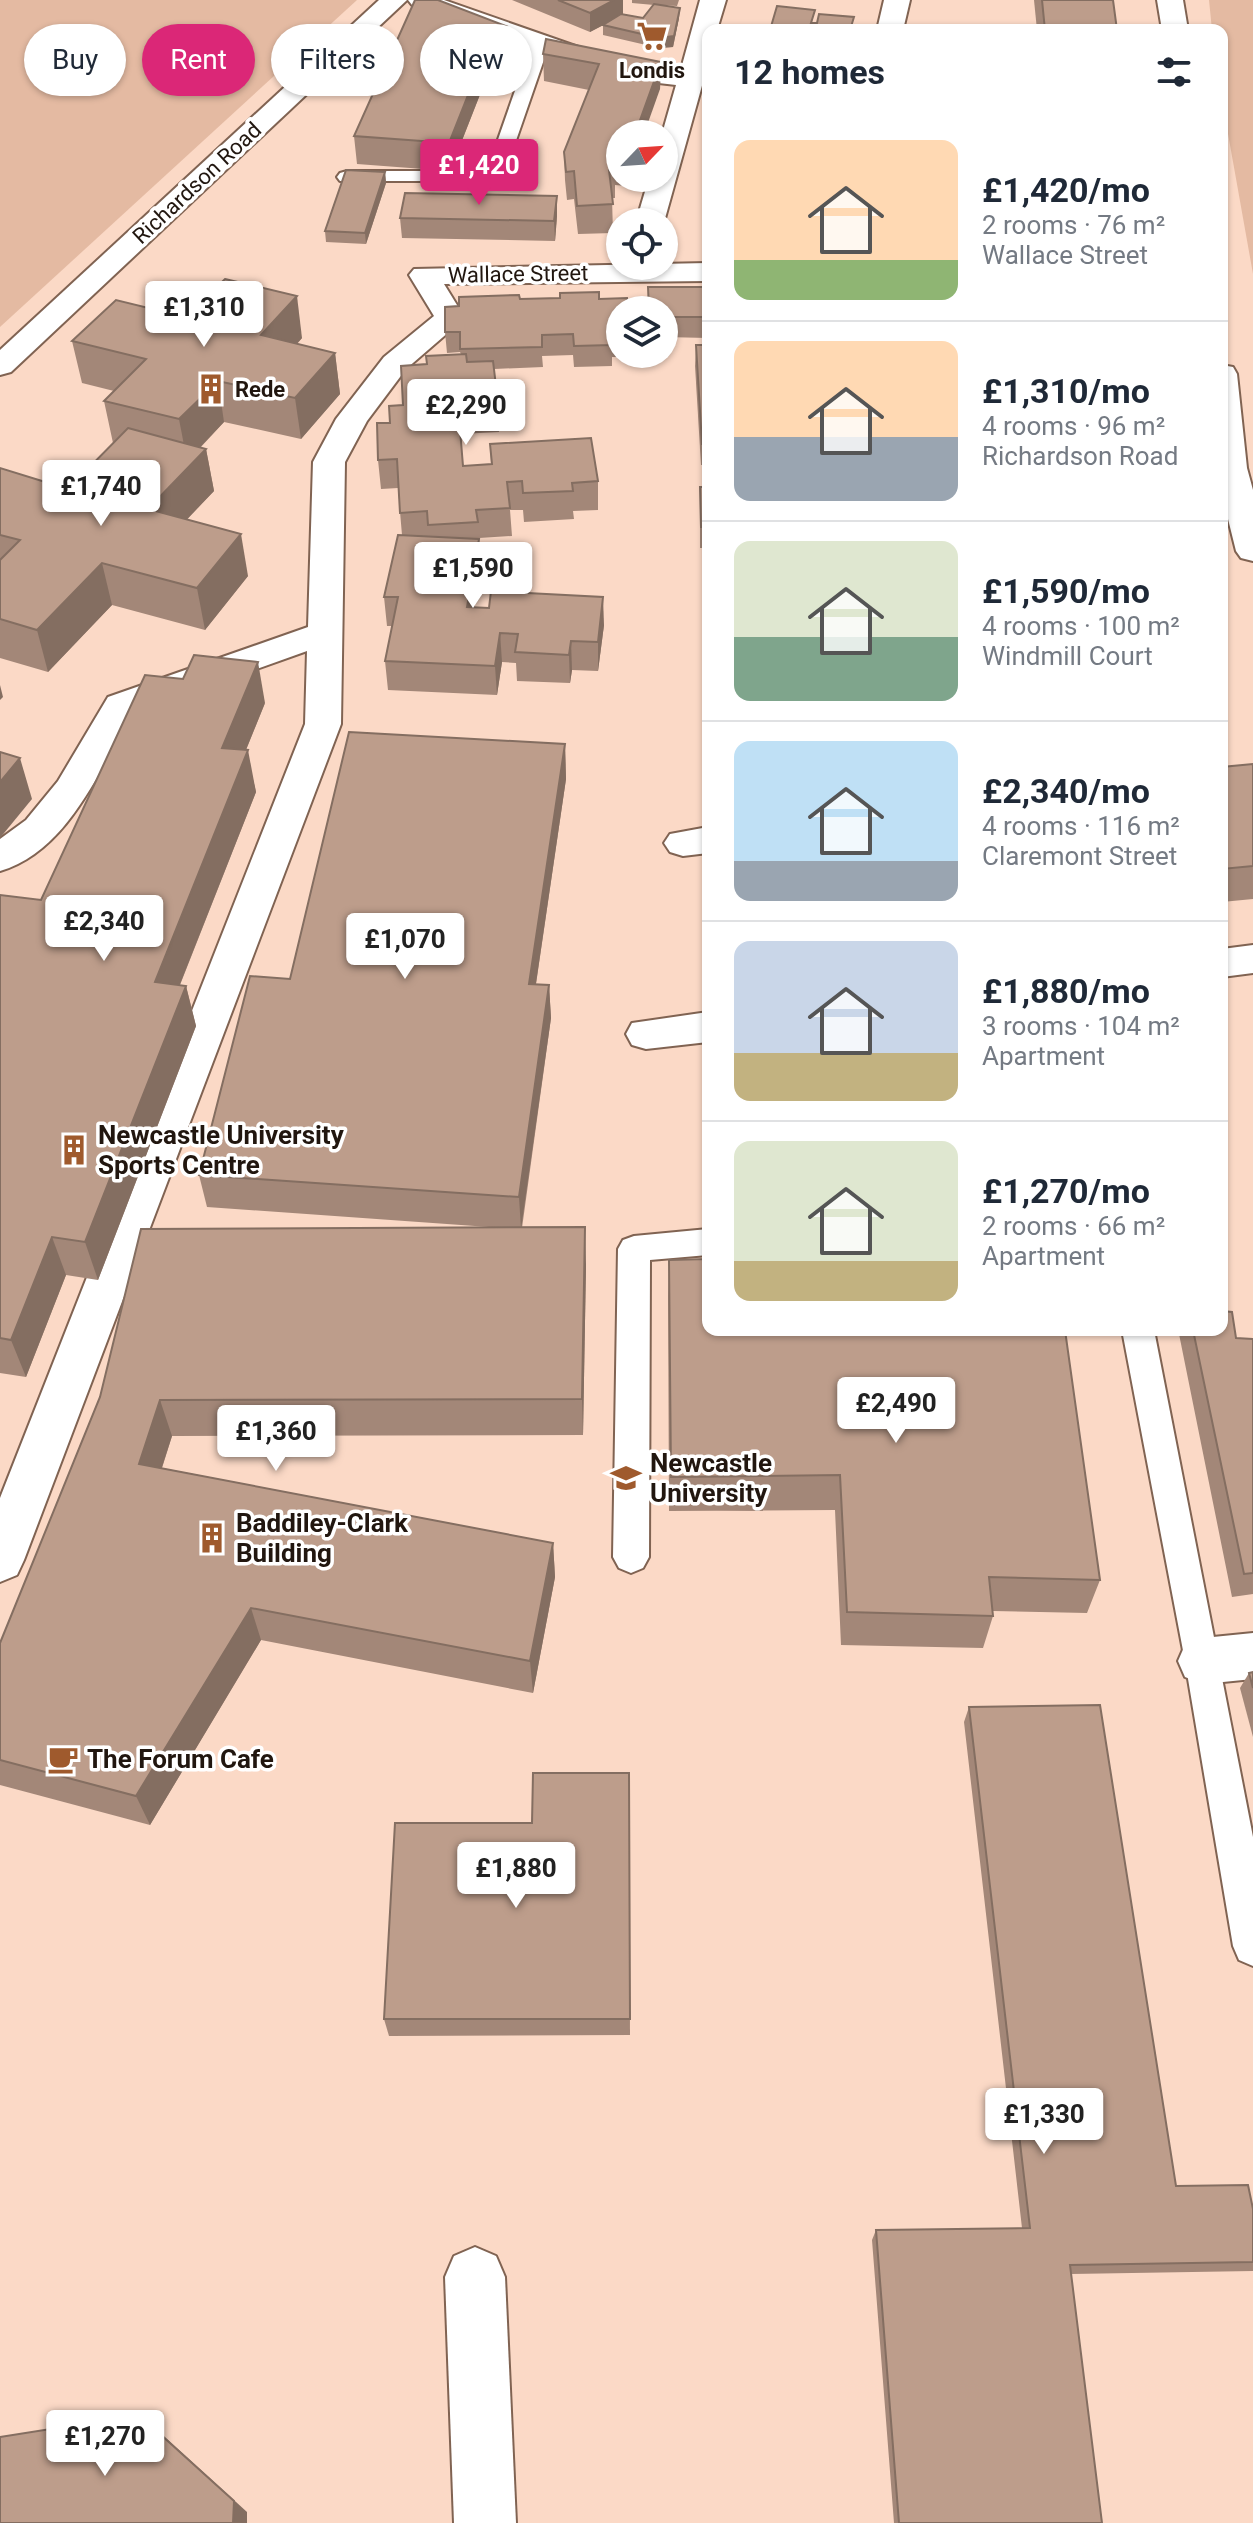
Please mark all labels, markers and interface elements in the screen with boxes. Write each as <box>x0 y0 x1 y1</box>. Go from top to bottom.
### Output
supermarket icon: Londis <box>635 19 669 53</box>
chip: Buy <box>24 24 126 96</box>
chip: Rent <box>142 24 255 96</box>
chip: Filters <box>271 24 404 96</box>
chip: New <box>420 24 532 96</box>
icon: filters <box>1152 50 1196 94</box>
text: 12 homes <box>734 52 885 92</box>
place label: Londis <box>619 58 685 83</box>
street label: Richardson Road <box>128 117 266 249</box>
north arrow <box>606 120 678 192</box>
map controls <box>606 120 678 368</box>
pin: £1,420 <box>414 139 544 207</box>
text: £1,420 <box>438 150 520 180</box>
text: £1,420/mo <box>982 170 1150 210</box>
icon: home <box>798 172 894 268</box>
button: locate <box>606 208 678 280</box>
text: 2 rooms · 76 m² <box>982 210 1165 240</box>
text: Wallace Street <box>982 240 1148 270</box>
street label: Wallace Street <box>448 260 588 288</box>
pin: £1,310 <box>139 281 269 349</box>
text: £1,310 <box>163 292 245 322</box>
button: layers <box>606 296 678 368</box>
text: £1,310/mo <box>982 371 1150 411</box>
building icon: Rede <box>194 372 228 406</box>
icon: home <box>798 373 894 469</box>
place label: Rede <box>235 377 285 402</box>
pin: £2,290 <box>401 379 531 447</box>
text: £2,290 <box>425 390 507 420</box>
text: 4 rooms · 96 m² <box>982 411 1165 441</box>
text: Richardson Road <box>982 441 1178 471</box>
pin: £1,740 <box>36 460 166 528</box>
text: £1,740 <box>60 471 142 501</box>
pin: £1,590 <box>408 542 538 610</box>
text: £1,590 <box>432 553 514 583</box>
text: £1,590/mo <box>982 571 1150 611</box>
icon: home <box>798 573 894 669</box>
text: 4 rooms · 100 m² <box>982 611 1180 641</box>
text: Windmill Court <box>982 641 1153 671</box>
text: £2,340/mo <box>982 771 1150 811</box>
icon: home <box>798 773 894 869</box>
text: 4 rooms · 116 m² <box>982 811 1180 841</box>
text: Claremont Street <box>982 841 1177 871</box>
pin: £2,340 <box>39 895 169 963</box>
text: £2,340 <box>63 906 145 936</box>
pin: £1,070 <box>340 913 470 981</box>
text: £1,070 <box>364 924 446 954</box>
text: £1,880/mo <box>982 971 1150 1011</box>
icon: home <box>798 973 894 1069</box>
text: 3 rooms · 104 m² <box>982 1011 1180 1041</box>
text: Apartment <box>982 1041 1105 1071</box>
place label: Newcastle University Sports Centre <box>98 1120 345 1180</box>
building icon: Newcastle University Sports Centre <box>57 1133 91 1167</box>
text: £1,270/mo <box>982 1171 1150 1211</box>
icon: home <box>798 1173 894 1269</box>
text: 2 rooms · 66 m² <box>982 1211 1165 1241</box>
text: Apartment <box>982 1241 1105 1271</box>
pin: £2,490 <box>831 1377 961 1445</box>
text: £2,490 <box>855 1388 937 1418</box>
pin: £1,360 <box>211 1405 341 1473</box>
text: £1,360 <box>235 1416 317 1446</box>
place label: Newcastle University <box>650 1448 772 1508</box>
school or university icon: Newcastle University <box>609 1461 643 1495</box>
place label: Baddiley-Clark Building <box>236 1508 409 1568</box>
building icon: Baddiley-Clark Building <box>195 1521 229 1555</box>
cafe icon: The Forum Cafe <box>46 1742 80 1776</box>
place label: The Forum Cafe <box>87 1744 274 1774</box>
pin: £1,880 <box>451 1842 581 1910</box>
text: £1,880 <box>475 1853 557 1883</box>
pin: £1,330 <box>979 2088 1109 2156</box>
text: £1,330 <box>1003 2099 1085 2129</box>
pin: £1,270 <box>40 2410 170 2478</box>
text: £1,270 <box>64 2421 146 2451</box>

